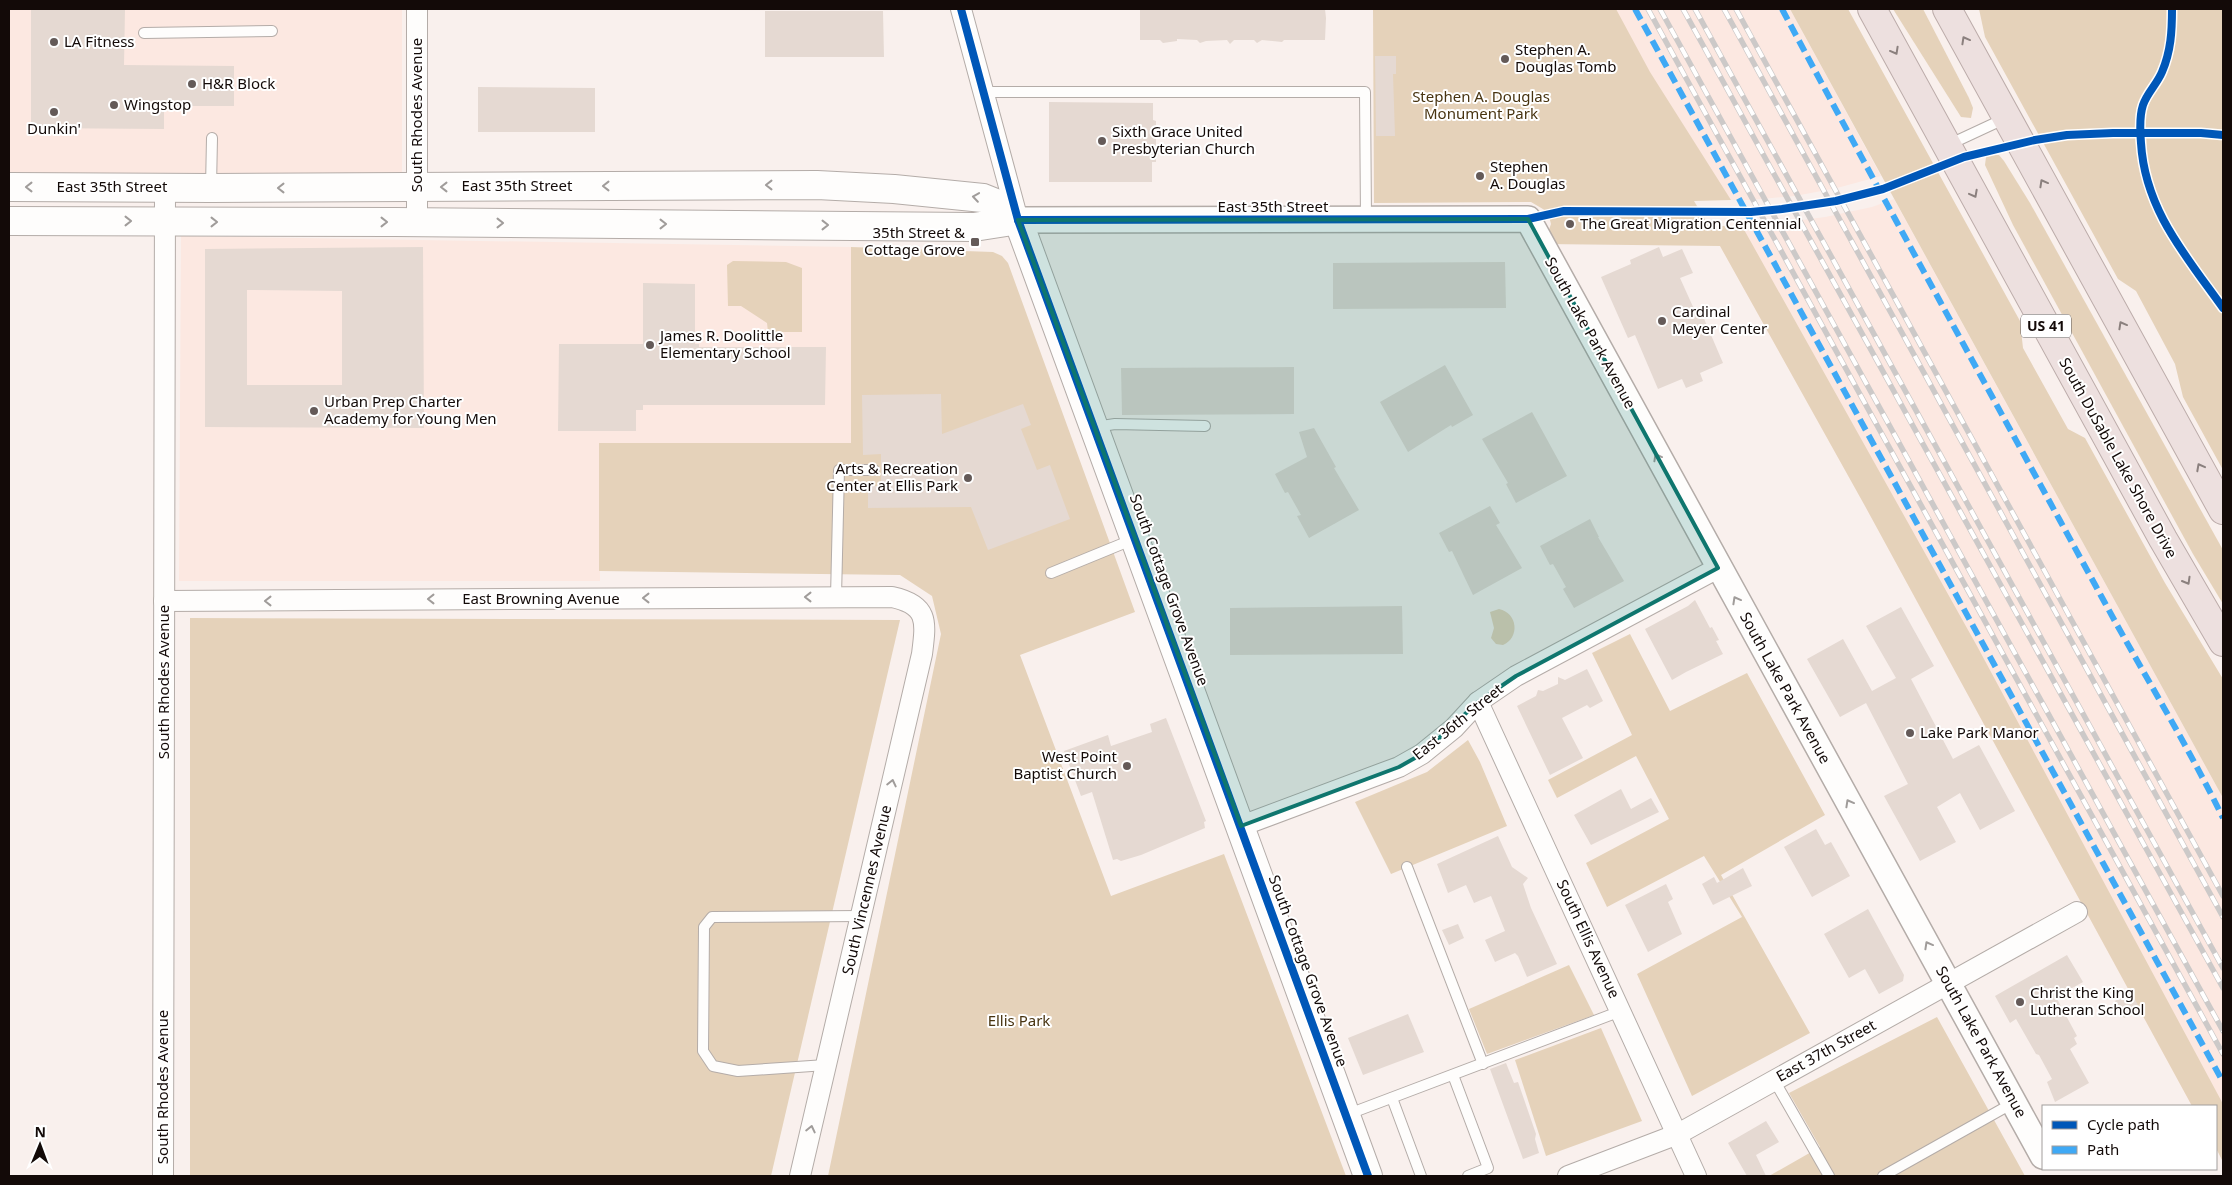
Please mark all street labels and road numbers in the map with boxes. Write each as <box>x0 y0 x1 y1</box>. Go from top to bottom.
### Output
street label: South Rhodes Avenue <box>406 38 426 192</box>
street label: East 35th Street <box>462 175 573 195</box>
street label: East 35th Street <box>57 176 168 196</box>
street label: East 35th Street <box>1218 196 1329 216</box>
street label: South Lake Park Avenue <box>1541 253 1641 412</box>
road number: US 41 <box>2021 314 2071 338</box>
street label: South DuSable Lake Shore Drive <box>2055 354 2182 561</box>
street label: South Cottage Grove Avenue <box>1126 491 1214 688</box>
street label: East Browning Avenue <box>462 588 620 608</box>
street label: South Rhodes Avenue <box>153 605 173 759</box>
street label: South Lake Park Avenue <box>1736 608 1836 767</box>
street label: East 36th Street <box>1408 678 1507 764</box>
street label: South Vincennes Avenue <box>837 803 895 977</box>
street label: South Cottage Grove Avenue <box>1265 872 1353 1069</box>
street label: South Ellis Avenue <box>1553 876 1625 1001</box>
street label: South Lake Park Avenue <box>1932 962 2032 1121</box>
street label: South Rhodes Avenue <box>152 1010 172 1164</box>
street label: East 37th Street <box>1772 1014 1879 1086</box>

